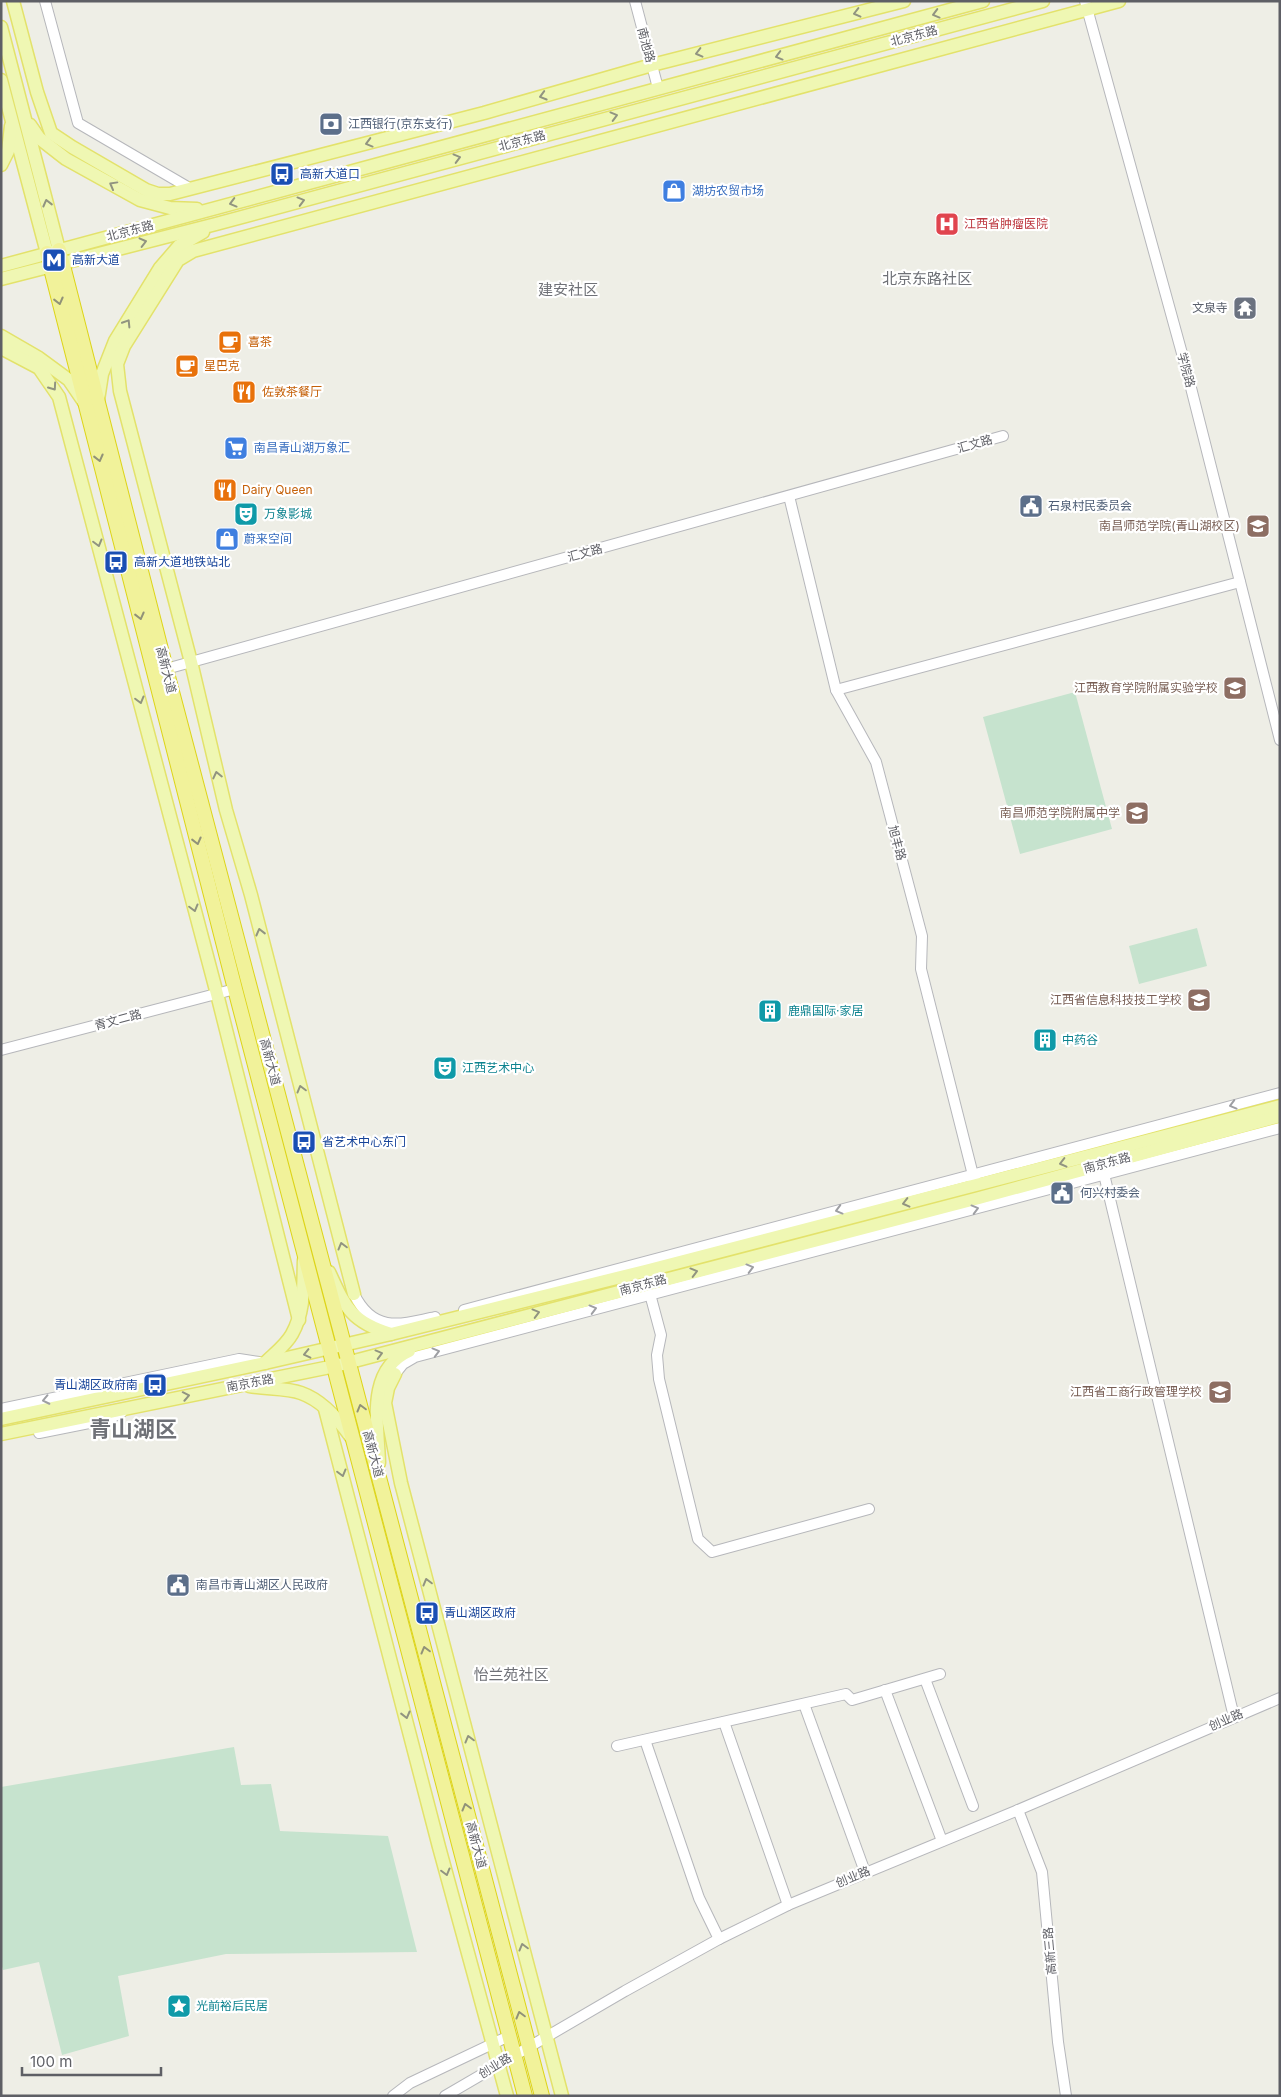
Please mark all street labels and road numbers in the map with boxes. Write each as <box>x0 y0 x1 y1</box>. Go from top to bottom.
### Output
street label: 北京东路 <box>889 22 939 49</box>
street label: 南池路 <box>635 26 658 64</box>
street label: 北京东路 <box>497 127 547 154</box>
street label: 北京东路 <box>105 217 155 244</box>
street label: 学院路 <box>1175 351 1198 389</box>
street label: 汇文路 <box>955 431 994 456</box>
street label: 汇文路 <box>566 541 604 564</box>
street label: 高新大道 <box>153 645 180 695</box>
street label: 旭丰路 <box>886 824 909 862</box>
street label: 青文二路 <box>93 1006 143 1033</box>
street label: 高新大道 <box>257 1037 284 1087</box>
street label: 南京东路 <box>1082 1149 1132 1176</box>
street label: 南京东路 <box>618 1271 668 1298</box>
street label: 南京东路 <box>225 1371 275 1394</box>
street label: 高新大道 <box>360 1429 387 1479</box>
street label: 创业路 <box>1206 1706 1245 1733</box>
street label: 高新大道 <box>463 1820 490 1870</box>
street label: 创业路 <box>833 1863 872 1890</box>
street label: 高新三路 <box>1040 1926 1059 1976</box>
street label: 创业路 <box>475 2050 514 2081</box>

